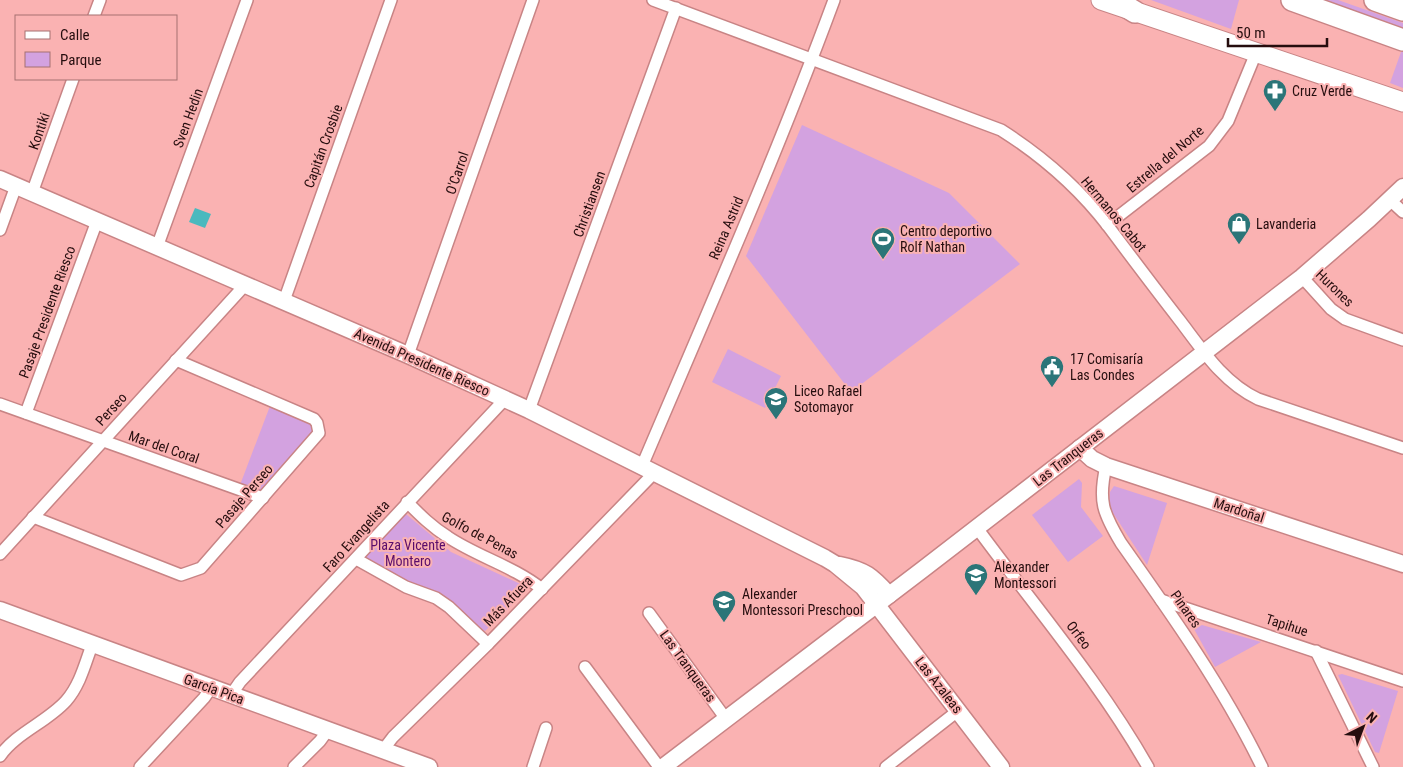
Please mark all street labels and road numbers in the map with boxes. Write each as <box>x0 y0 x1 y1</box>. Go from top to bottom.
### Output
street label: Sven Hedin <box>170 86 206 150</box>
street label: Capitán Crosbie <box>300 102 346 190</box>
street label: Kontiki <box>25 110 53 152</box>
street label: Estrella del Norte <box>1123 122 1207 196</box>
street label: O'Carrol <box>442 150 472 196</box>
street label: Christiansen <box>570 169 608 239</box>
street label: Hermanos Cabot <box>1078 173 1150 255</box>
street label: Reina Astrid <box>706 194 746 262</box>
street label: Pasaje Presidente Riesco <box>16 244 78 380</box>
street label: Hurones <box>1313 266 1357 310</box>
street label: Avenida Presidente Riesco <box>352 325 492 399</box>
street label: Perseo <box>92 389 130 429</box>
street label: Las Tranqueras <box>1030 425 1106 489</box>
street label: Mar del Coral <box>127 427 201 467</box>
street label: Pasaje Perseo <box>212 461 276 531</box>
street label: Mardoñal <box>1212 494 1266 526</box>
street label: Faro Evangelista <box>320 497 392 575</box>
street label: Golfo de Penas <box>439 508 521 562</box>
street label: Más Afuera <box>480 573 536 629</box>
street label: Pinares <box>1168 587 1204 631</box>
street label: Tapihue <box>1264 611 1311 639</box>
street label: Orfeo <box>1063 618 1095 652</box>
street label: Las Tranqueras <box>657 627 719 705</box>
street label: Las Azaleas <box>912 654 966 716</box>
street label: García Pica <box>182 671 246 707</box>

